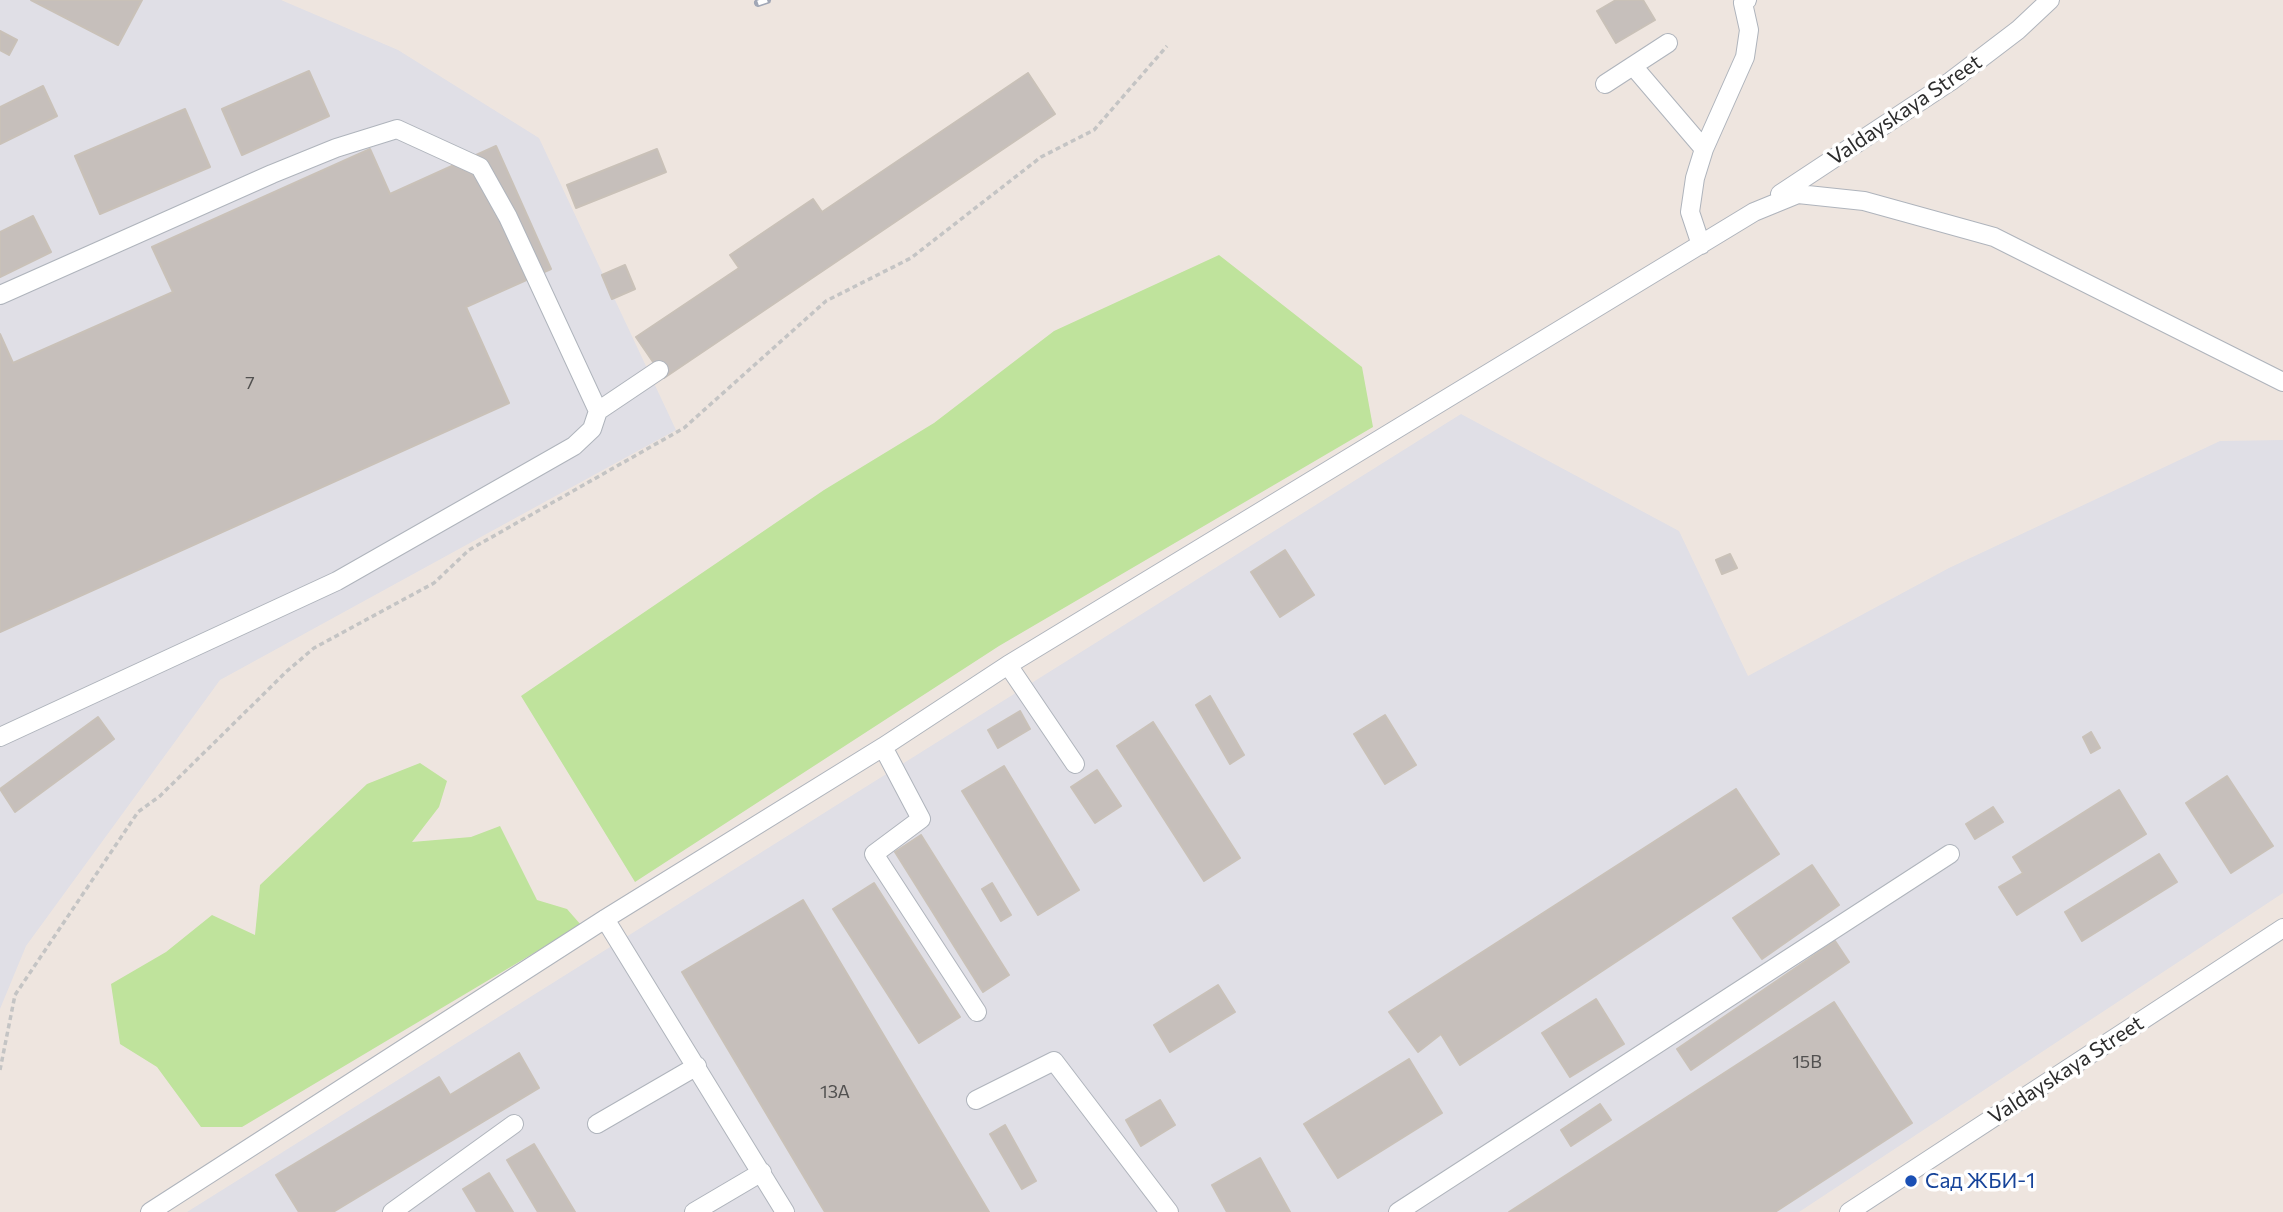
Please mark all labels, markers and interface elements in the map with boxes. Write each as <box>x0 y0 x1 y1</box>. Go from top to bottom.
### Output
street label: Valdayskaya Street <box>1823 49 1987 171</box>
house number: 7 <box>245 372 255 394</box>
street label: Valdayskaya Street <box>1984 1010 2148 1130</box>
house number: 15В <box>1792 1051 1822 1073</box>
house number: 13А <box>820 1081 850 1103</box>
place label: Сад ЖБИ-1 <box>1925 1168 2035 1194</box>
marker: Сад ЖБИ-1 <box>1903 1173 1919 1189</box>

